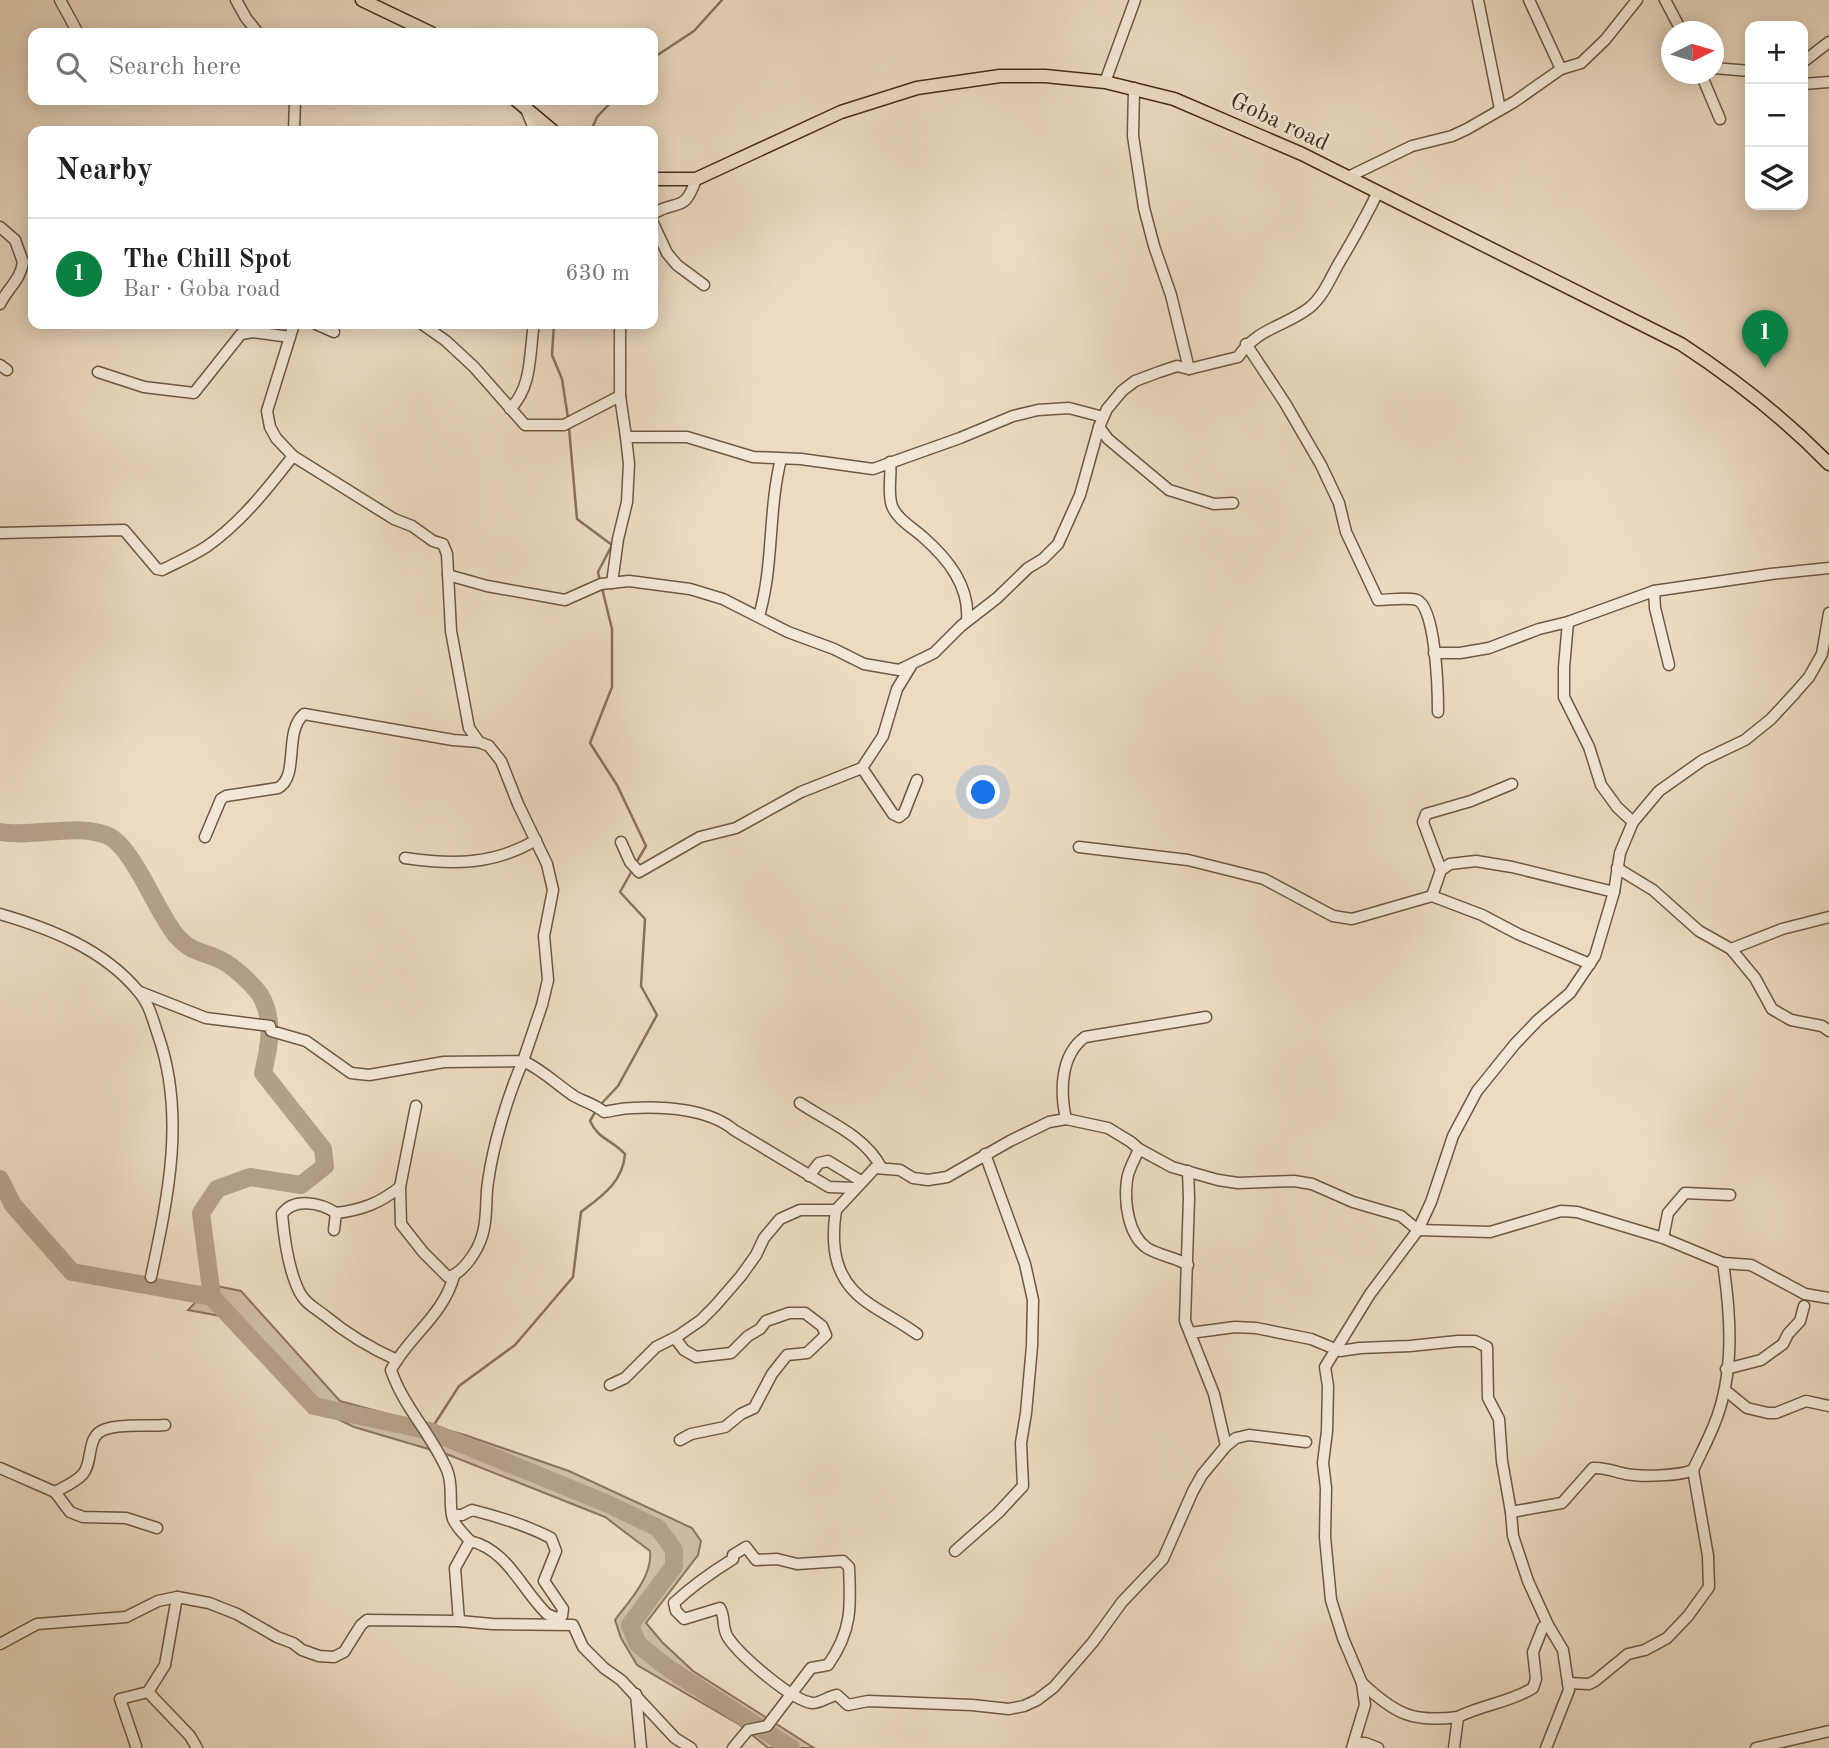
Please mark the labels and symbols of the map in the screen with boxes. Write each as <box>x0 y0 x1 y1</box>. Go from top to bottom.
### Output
north arrow <box>1661 21 1724 84</box>
street label: Goba road <box>1226 89 1332 156</box>
pin: 1 <box>1742 310 1788 368</box>
your location <box>966 775 1000 809</box>

